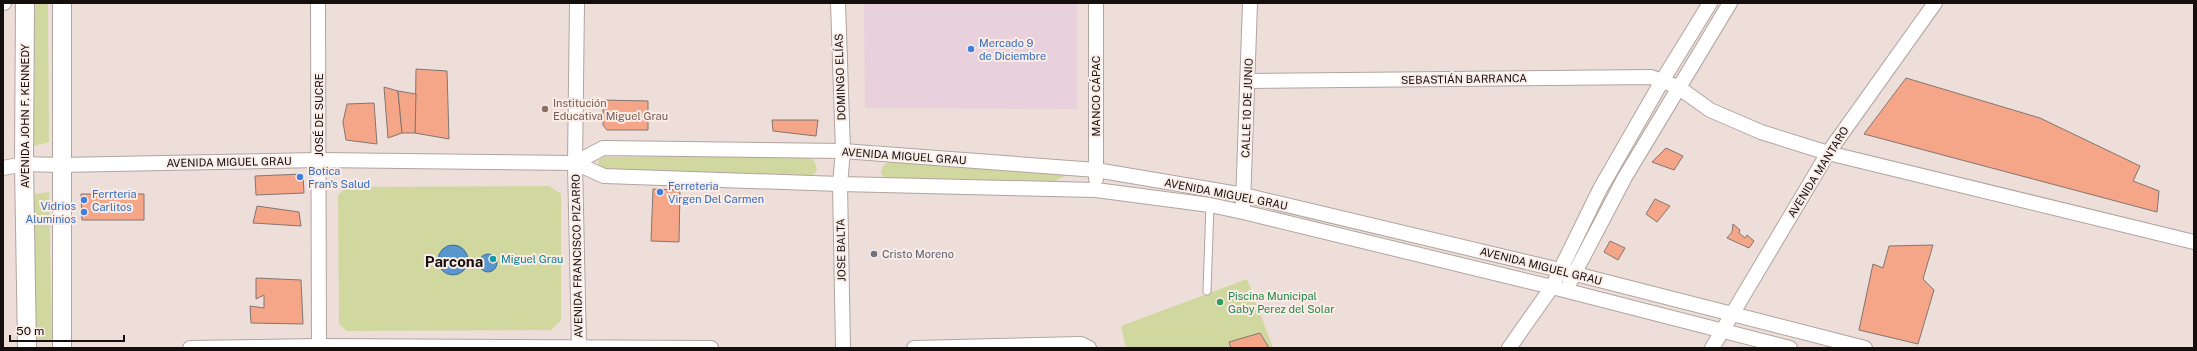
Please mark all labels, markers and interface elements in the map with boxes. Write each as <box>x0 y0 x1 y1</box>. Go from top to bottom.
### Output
street label: DOMINGO ELÍAS <box>831 33 848 121</box>
place label: Mercado 9 de Diciembre <box>979 37 1046 62</box>
street label: AVENIDA JOHN F. KENNEDY <box>19 43 31 188</box>
marker: Mercado 9 de Diciembre <box>966 44 976 54</box>
street label: MANCO CÁPAC <box>1089 56 1102 136</box>
street label: CALLE 10 DE JUNIO <box>1239 58 1255 158</box>
street label: SEBASTIÁN BARRANCA <box>1401 71 1527 86</box>
street label: JOSÉ DE SUCRE <box>312 73 325 157</box>
place label: Institución Educativa Miguel Grau <box>553 97 668 122</box>
marker: Institución Educativa Miguel Grau <box>540 104 550 114</box>
street label: AVENIDA MANTARO <box>1785 124 1851 220</box>
street label: AVENIDA MIGUEL GRAU <box>841 146 967 166</box>
street label: AVENIDA MIGUEL GRAU <box>166 155 292 169</box>
place label: Botica Fran's Salud <box>308 165 370 190</box>
marker: Botica Fran's Salud <box>295 172 305 182</box>
street label: AVENIDA FRANCISCO PIZARRO <box>570 174 584 338</box>
street label: AVENIDA MIGUEL GRAU <box>1163 176 1289 212</box>
place label: Ferreteria Virgen Del Carmen <box>668 180 764 205</box>
marker: Ferreteria Virgen Del Carmen <box>655 187 665 197</box>
place label: Ferrteria Carlitos <box>92 188 137 213</box>
marker: Ferrteria Carlitos <box>79 195 89 205</box>
place label: Vidrios Aluminios <box>25 200 76 225</box>
marker: Vidrios Aluminios <box>79 207 89 217</box>
street label: JOSE BALTA <box>834 218 848 282</box>
street label: AVENIDA MIGUEL GRAU <box>1479 245 1603 287</box>
place label: Cristo Moreno <box>882 248 954 260</box>
marker: Cristo Moreno <box>869 249 879 259</box>
district label: Parcona <box>425 253 483 270</box>
place label: Miguel Grau <box>501 253 563 265</box>
marker: Miguel Grau <box>488 254 498 264</box>
place label: Piscina Municipal Gaby Perez del Solar <box>1228 290 1334 315</box>
marker: Piscina Municipal Gaby Perez del Solar <box>1215 297 1225 307</box>
scale bar <box>10 317 124 343</box>
text: 50 m <box>16 324 44 338</box>

